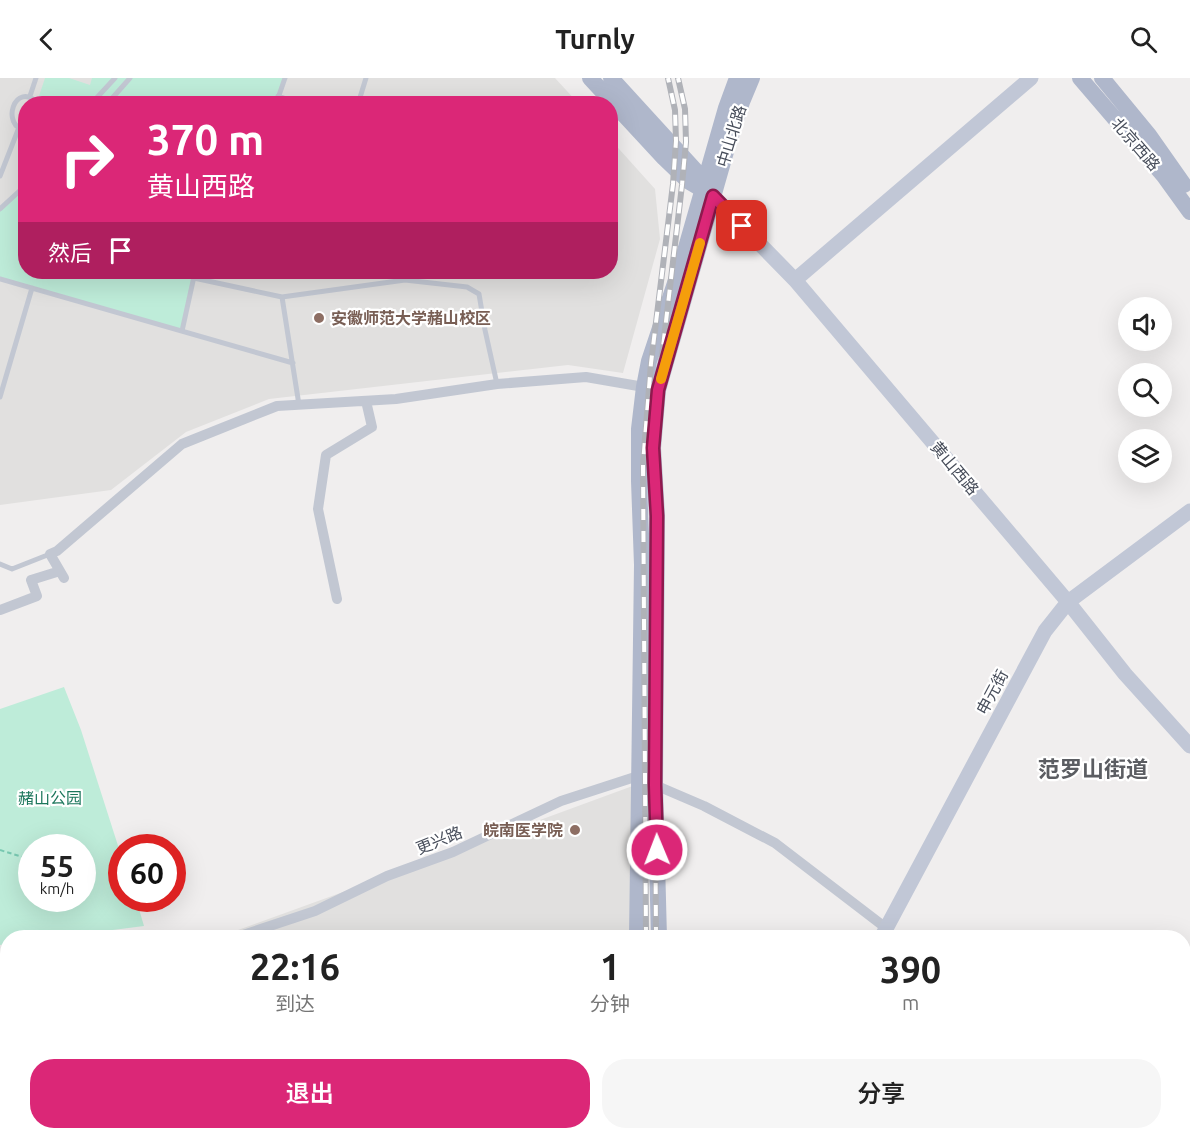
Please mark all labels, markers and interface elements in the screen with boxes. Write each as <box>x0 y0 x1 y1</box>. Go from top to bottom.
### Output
icon: back <box>30 23 63 56</box>
icon: search <box>1127 23 1160 56</box>
text: Turnly <box>555 24 635 54</box>
street label: 中山北路 <box>713 103 749 169</box>
street label: 北京西路 <box>1108 114 1164 174</box>
text: 370 m <box>147 116 264 163</box>
icon: right <box>48 120 126 198</box>
text: 黄山西路 <box>147 171 255 201</box>
pin <box>716 200 767 251</box>
icon: arrive <box>725 209 758 242</box>
icon: arrive <box>104 234 137 267</box>
text: 然后 <box>48 240 92 265</box>
map controls <box>1118 297 1172 483</box>
button: sound <box>1118 297 1172 351</box>
place label: 安徽师范大学赭山校区 <box>331 309 491 327</box>
marker: 安徽师范大学赭山校区 <box>312 311 326 325</box>
button: search <box>1118 363 1172 417</box>
button: layers <box>1118 429 1172 483</box>
street label: 黄山西路 <box>928 438 982 498</box>
street label: 申元街 <box>973 667 1011 717</box>
district label: 范罗山街道 <box>1038 756 1148 781</box>
park label: 赭山公园 <box>18 789 82 807</box>
position arrow <box>625 818 689 882</box>
place label: 皖南医学院 <box>483 821 563 839</box>
street label: 更兴路 <box>413 823 465 857</box>
marker: 皖南医学院 <box>568 823 582 837</box>
speed limit sign: 60 <box>108 834 186 912</box>
text: 55 <box>40 849 74 883</box>
text: km/h <box>40 880 74 897</box>
text: 22:16 <box>250 946 340 987</box>
text: 1 <box>600 946 620 987</box>
text: 390 <box>880 949 941 990</box>
text: m <box>902 991 919 1014</box>
text: 到达 <box>275 992 315 1015</box>
text: 分钟 <box>590 992 630 1015</box>
button: 退出 <box>30 1059 590 1128</box>
button: 分享 <box>602 1059 1161 1128</box>

